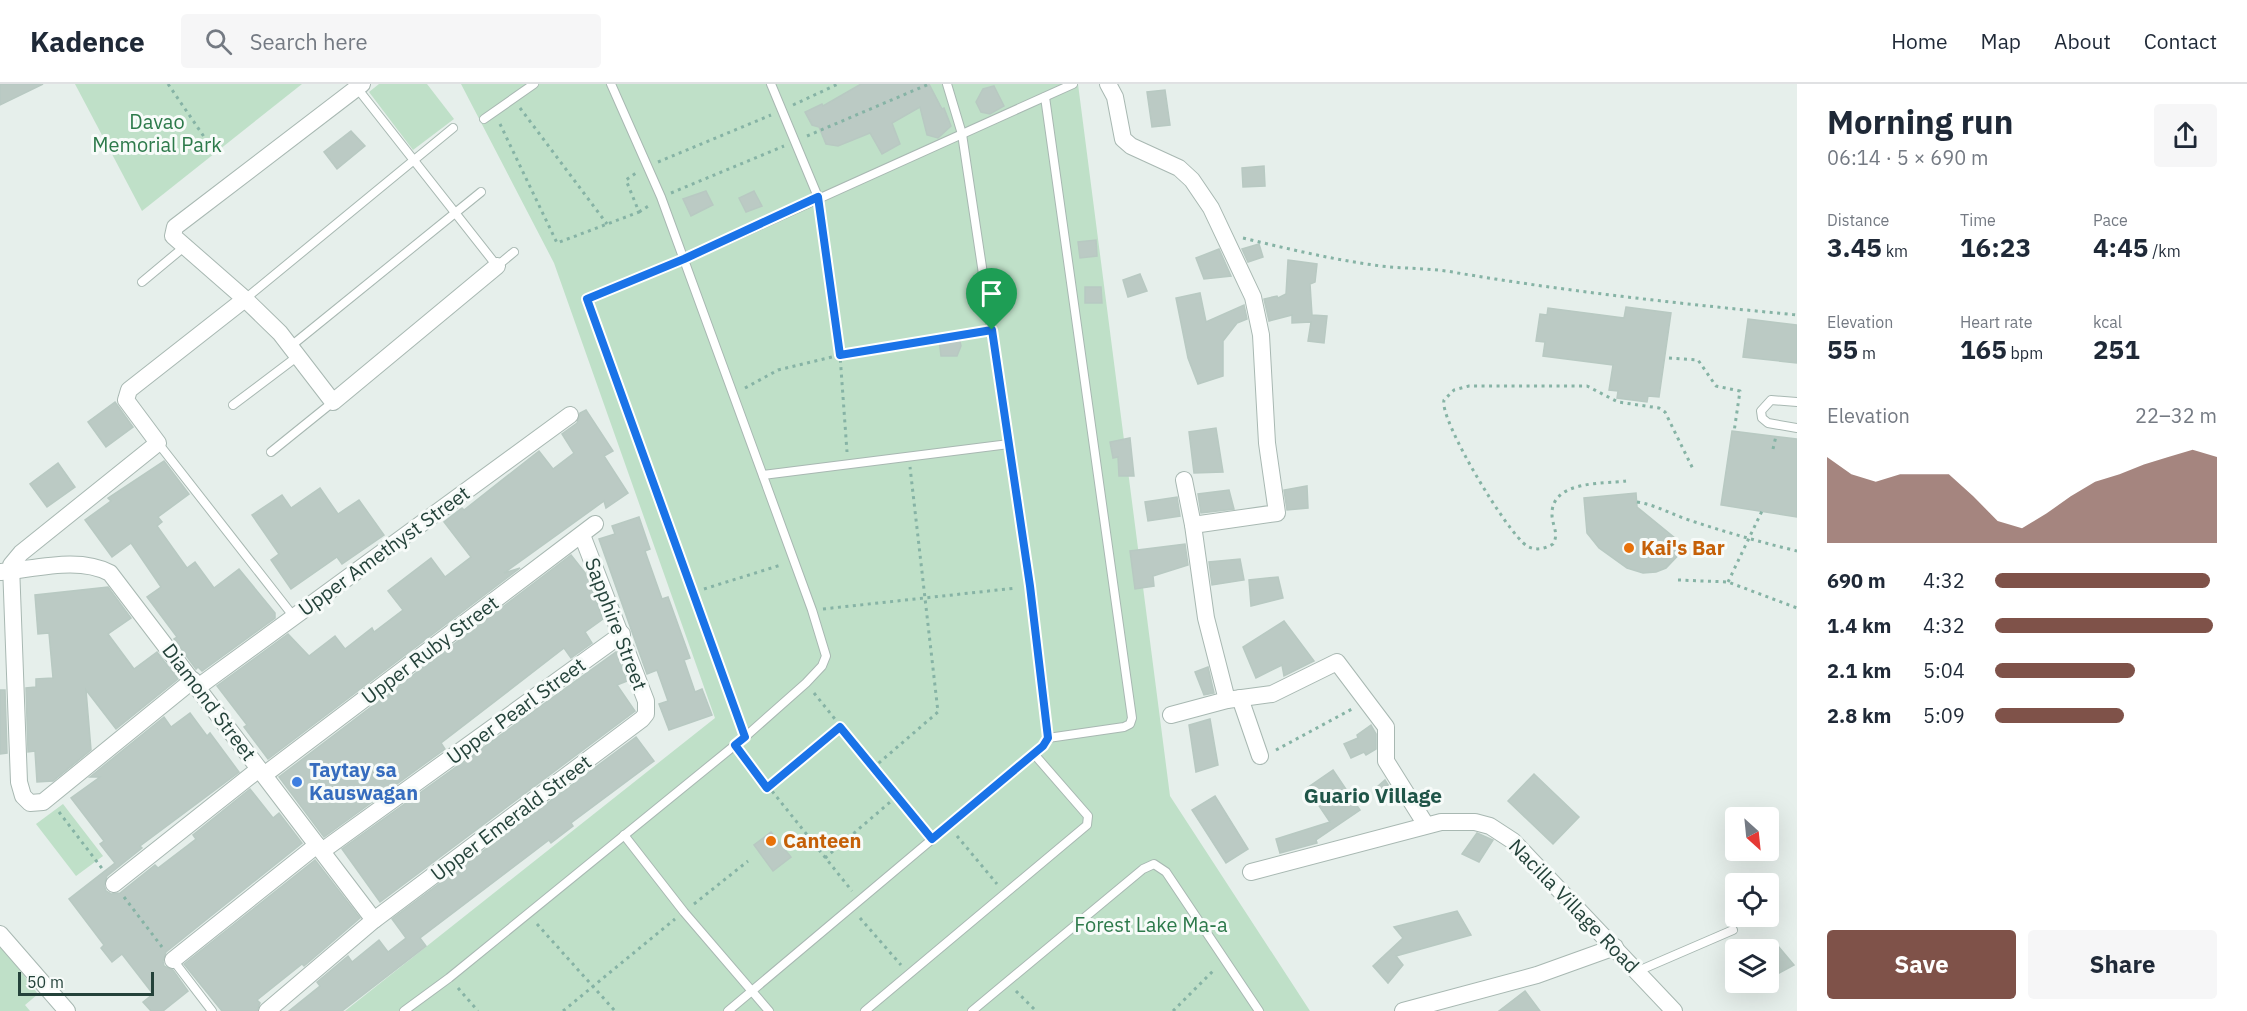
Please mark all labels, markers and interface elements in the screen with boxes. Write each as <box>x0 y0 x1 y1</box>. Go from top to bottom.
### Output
search box <box>181 14 601 68</box>
text: Kadence <box>30 23 145 60</box>
icon: search <box>202 25 235 58</box>
text: Search here <box>250 27 368 56</box>
text: Home <box>1891 27 1948 55</box>
text: Map <box>1981 27 2021 55</box>
text: About <box>2054 27 2111 55</box>
text: Contact <box>2144 27 2217 55</box>
text: Morning run <box>1827 100 2013 143</box>
button: share <box>2154 104 2217 167</box>
park label: Davao Memorial Park <box>92 108 222 158</box>
text: 06:14 · 5 × 690 m <box>1827 144 1988 171</box>
text: Distance <box>1827 210 1889 230</box>
text: Time <box>1960 210 1996 230</box>
text: Pace <box>2093 210 2128 230</box>
text: 3.45 <box>1827 230 1882 264</box>
text: 16:23 <box>1960 230 2031 264</box>
text: 4:45 <box>2093 230 2148 264</box>
text: km <box>1882 241 1908 261</box>
text: /km <box>2148 241 2181 261</box>
pin <box>966 268 1017 330</box>
icon: arrive <box>975 277 1008 310</box>
text: Elevation <box>1827 312 1893 332</box>
text: Heart rate <box>1960 312 2033 332</box>
text: kcal <box>2093 312 2122 332</box>
text: 55 <box>1827 332 1858 366</box>
text: 165 <box>1960 332 2007 366</box>
text: 251 <box>2093 332 2140 366</box>
text: m <box>1858 343 1876 363</box>
text: bpm <box>2007 343 2043 363</box>
text: Elevation <box>1827 402 1910 429</box>
text: 22–32 m <box>2135 402 2217 429</box>
street label: Upper Amethyst Street <box>293 479 475 622</box>
place label: Kai's Bar <box>1641 534 1725 561</box>
marker: Kai's Bar <box>1622 541 1636 555</box>
street label: Sapphire Street <box>579 554 654 694</box>
text: 690 m <box>1827 567 1886 594</box>
text: 4:32 <box>1923 567 1965 594</box>
street label: Upper Ruby Street <box>356 589 504 710</box>
text: 1.4 km <box>1827 612 1891 639</box>
text: 4:32 <box>1923 612 1965 639</box>
street label: Diamond Street <box>156 638 262 766</box>
street label: Upper Pearl Street <box>441 651 591 770</box>
text: 2.1 km <box>1827 657 1891 684</box>
text: 5:04 <box>1923 657 1965 684</box>
text: 2.8 km <box>1827 702 1891 729</box>
text: 5:09 <box>1923 702 1965 729</box>
street label: Upper Emerald Street <box>425 748 596 887</box>
place label: Taytay sa Kauswagan <box>309 756 418 806</box>
marker: Taytay sa Kauswagan <box>290 775 304 789</box>
district label: Guario Village <box>1304 781 1442 809</box>
north arrow <box>1725 807 1779 861</box>
map controls <box>1725 807 1779 993</box>
place label: Canteen <box>783 827 861 854</box>
street label: Nacilla Village Road <box>1503 833 1645 979</box>
marker: Canteen <box>764 834 778 848</box>
button: locate <box>1725 873 1779 927</box>
park label: Forest Lake Ma-a <box>1074 911 1228 938</box>
button: Save <box>1827 930 2016 999</box>
button: Share <box>2028 930 2217 999</box>
button: layers <box>1725 939 1779 993</box>
scale bar <box>18 969 154 996</box>
text: 50 m <box>27 972 64 992</box>

